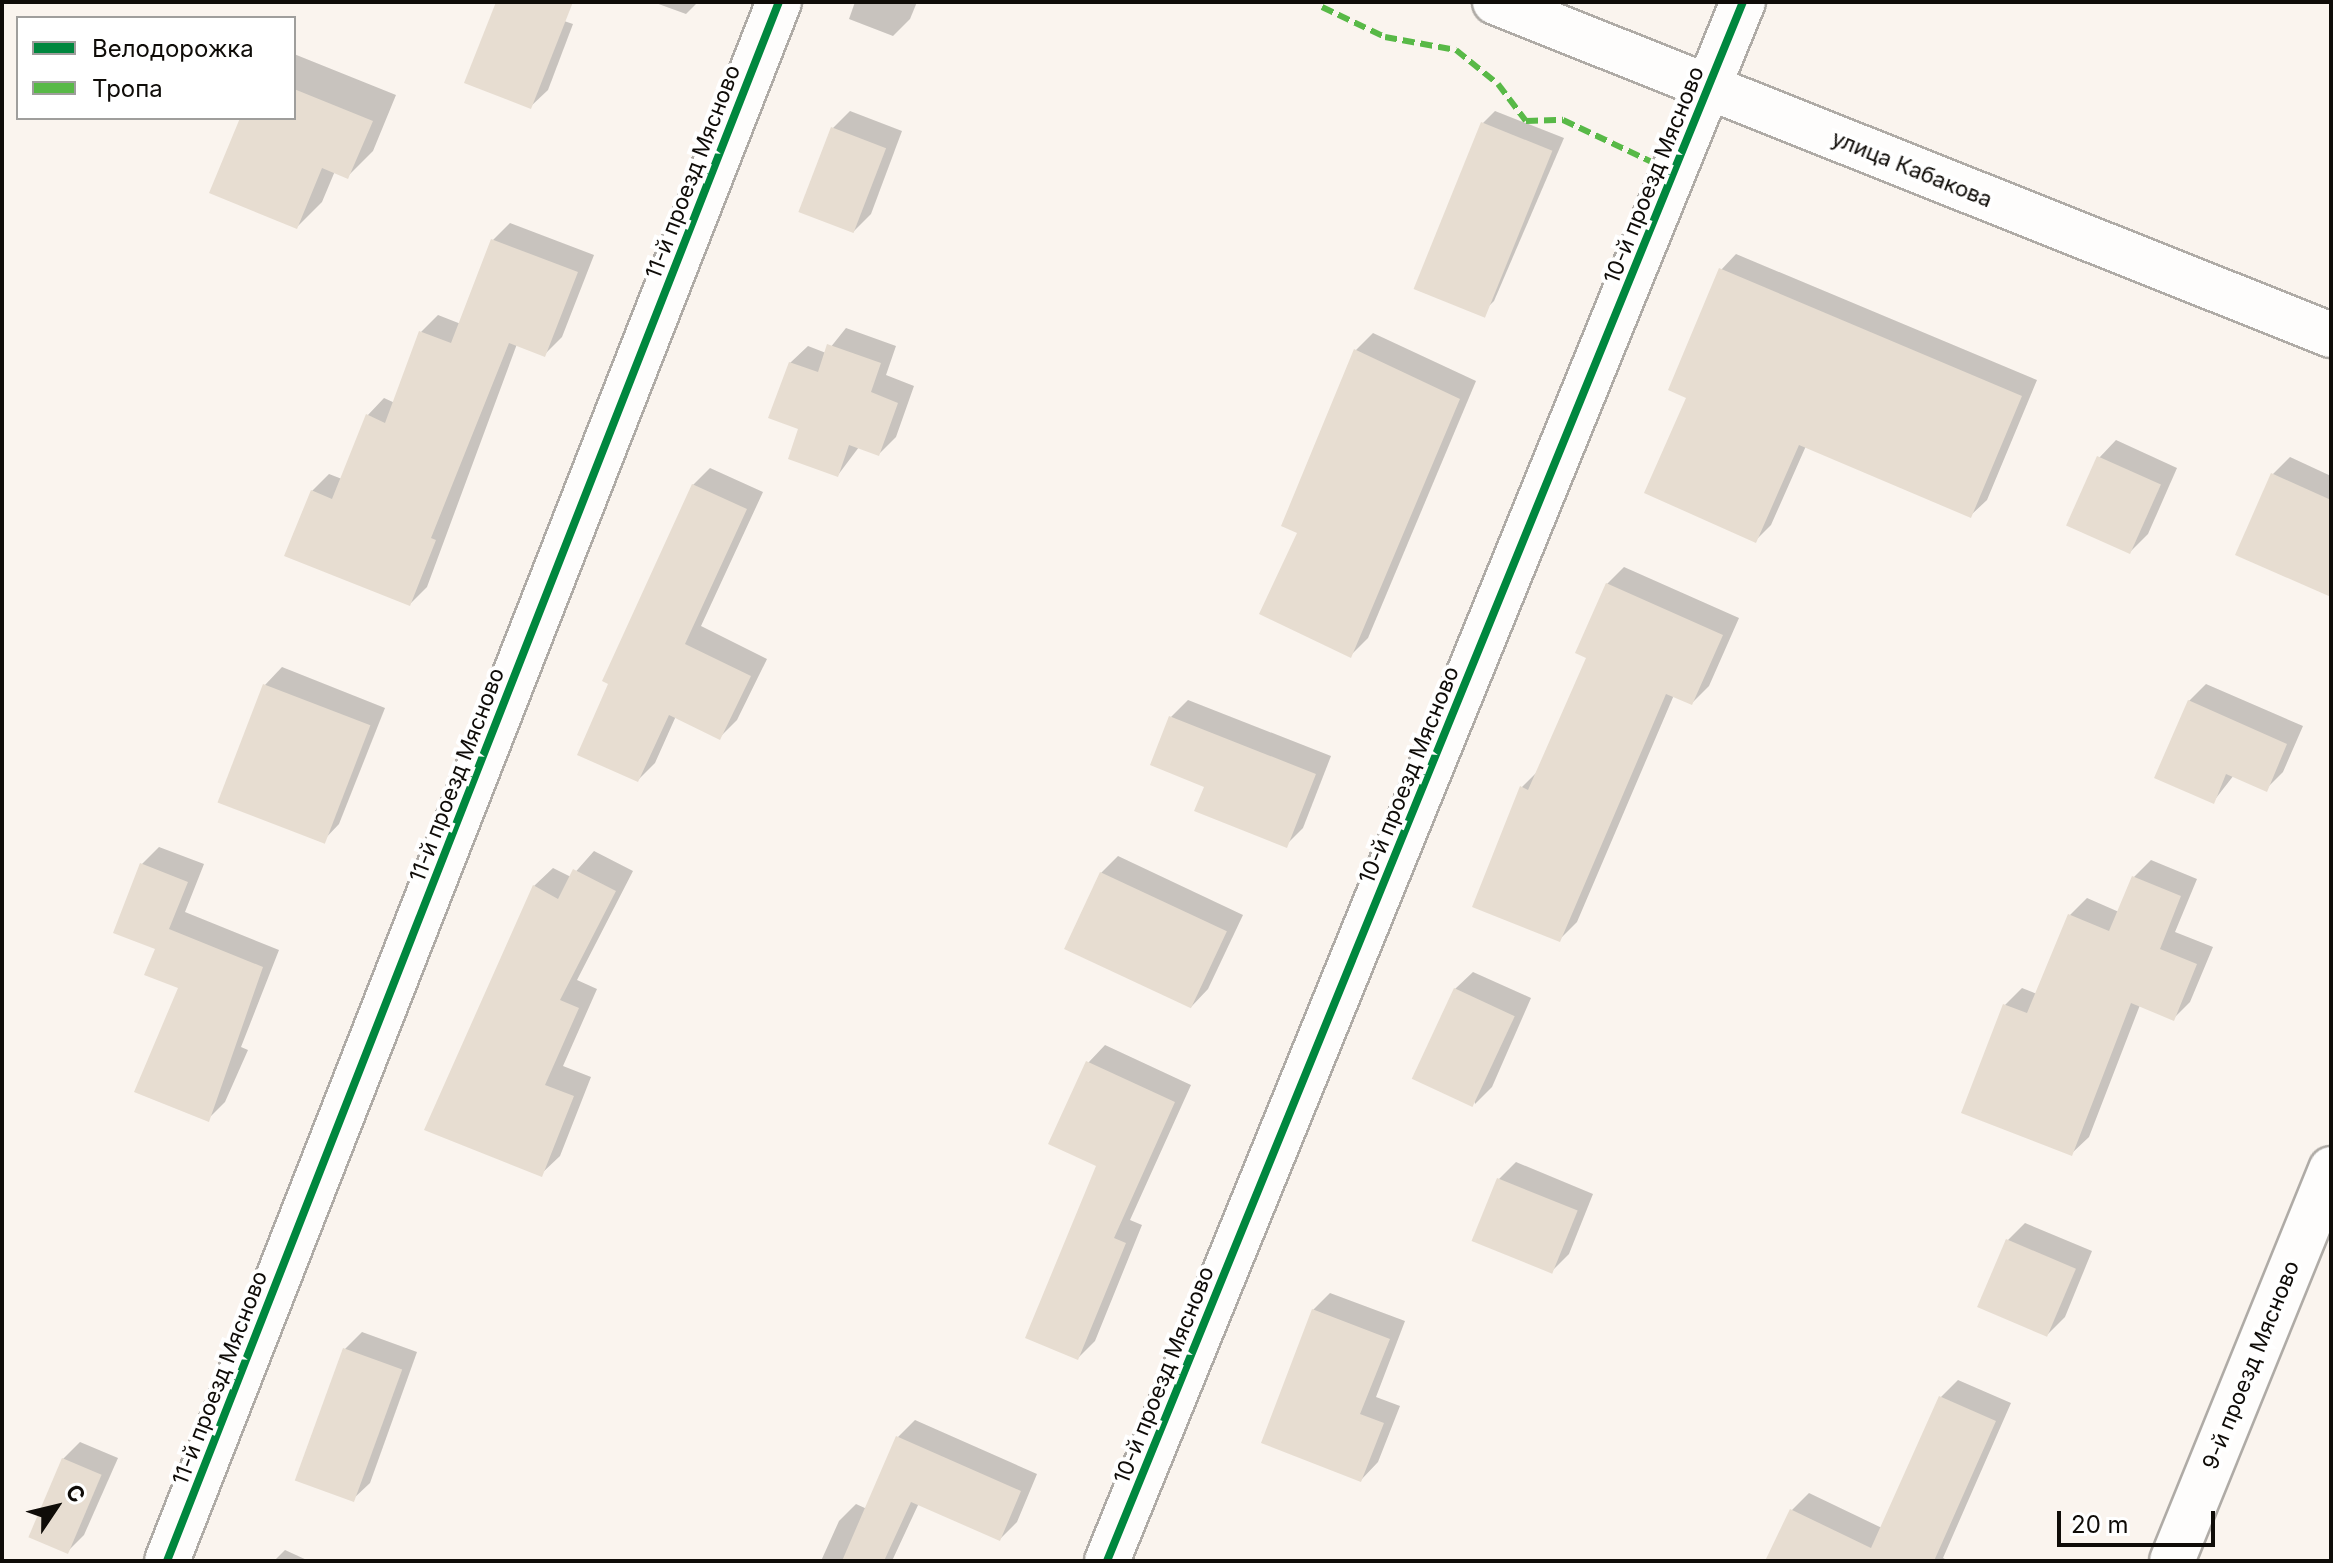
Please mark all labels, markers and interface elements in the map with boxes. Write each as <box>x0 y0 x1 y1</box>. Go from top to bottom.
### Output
legend <box>16 16 296 120</box>
text: Велодорожка <box>92 34 254 63</box>
street label: 11-й проезд Мясново <box>640 61 746 283</box>
street label: 10-й проезд Мясново <box>1598 63 1710 287</box>
text: Тропа <box>92 74 163 103</box>
street label: улица Кабакова <box>1828 125 1996 213</box>
street label: 10-й проезд Мясново <box>1353 663 1465 887</box>
street label: 11-й проезд Мясново <box>404 664 510 886</box>
street label: 9-й проезд Мясново <box>2197 1257 2305 1473</box>
street label: 10-й проезд Мясново <box>1108 1263 1220 1487</box>
street label: 11-й проезд Мясново <box>167 1267 273 1489</box>
north arrow <box>16 1467 96 1547</box>
text: С <box>60 1479 91 1507</box>
scale bar <box>2061 1495 2219 1545</box>
text: 20 m <box>2071 1510 2129 1539</box>

